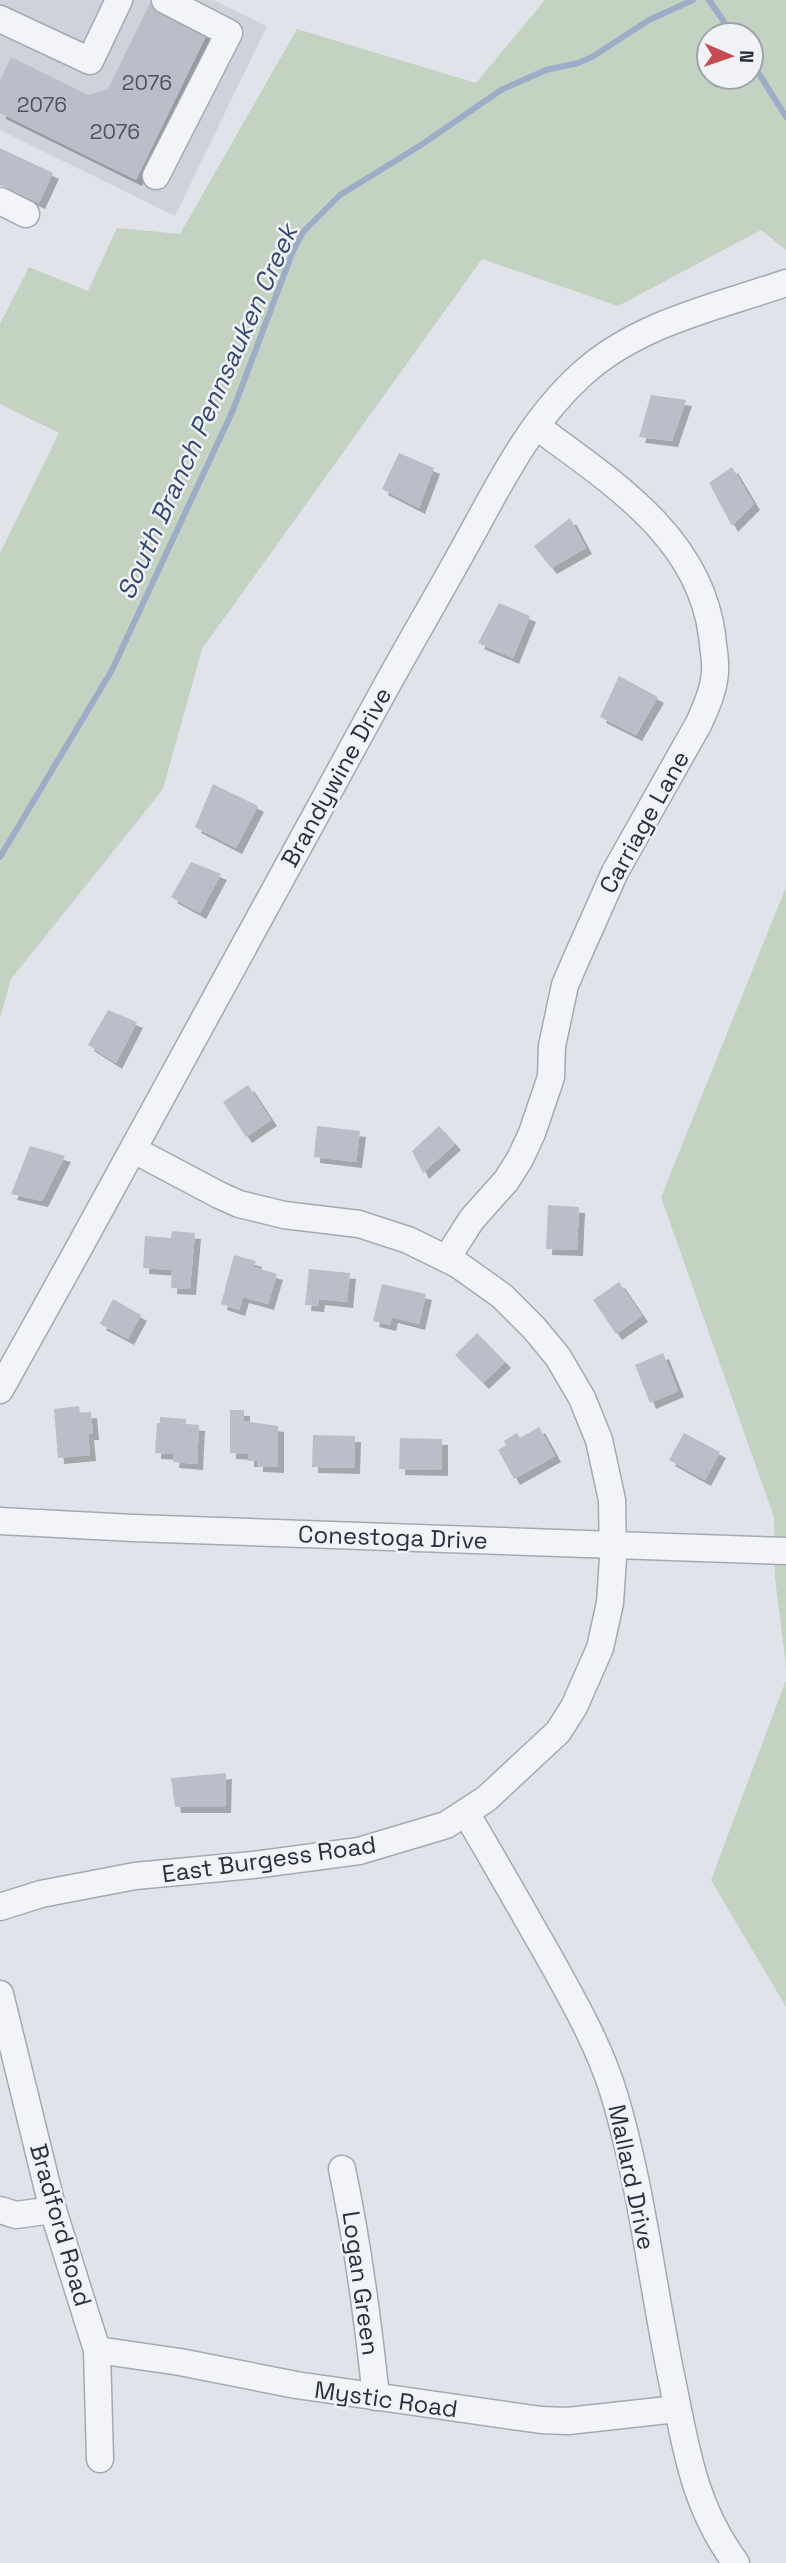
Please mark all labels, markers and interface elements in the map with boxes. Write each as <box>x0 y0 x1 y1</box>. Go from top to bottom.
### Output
north arrow <box>695 21 765 91</box>
text: N <box>734 50 759 63</box>
house number: 2076 <box>122 69 172 96</box>
house number: 2076 <box>17 91 67 118</box>
house number: 2076 <box>90 118 140 145</box>
water label: South Branch Pennsauken Creek <box>109 217 306 605</box>
street label: Brandywine Drive <box>274 682 398 872</box>
street label: Carriage Lane <box>592 745 696 899</box>
street label: Conestoga Drive <box>298 1518 488 1556</box>
street label: East Burgess Road <box>160 1829 378 1889</box>
street label: Mallard Drive <box>601 2101 663 2253</box>
street label: Bradford Road <box>23 2140 99 2310</box>
street label: Logan Green <box>336 2209 386 2357</box>
street label: Mystic Road <box>312 2374 460 2424</box>

